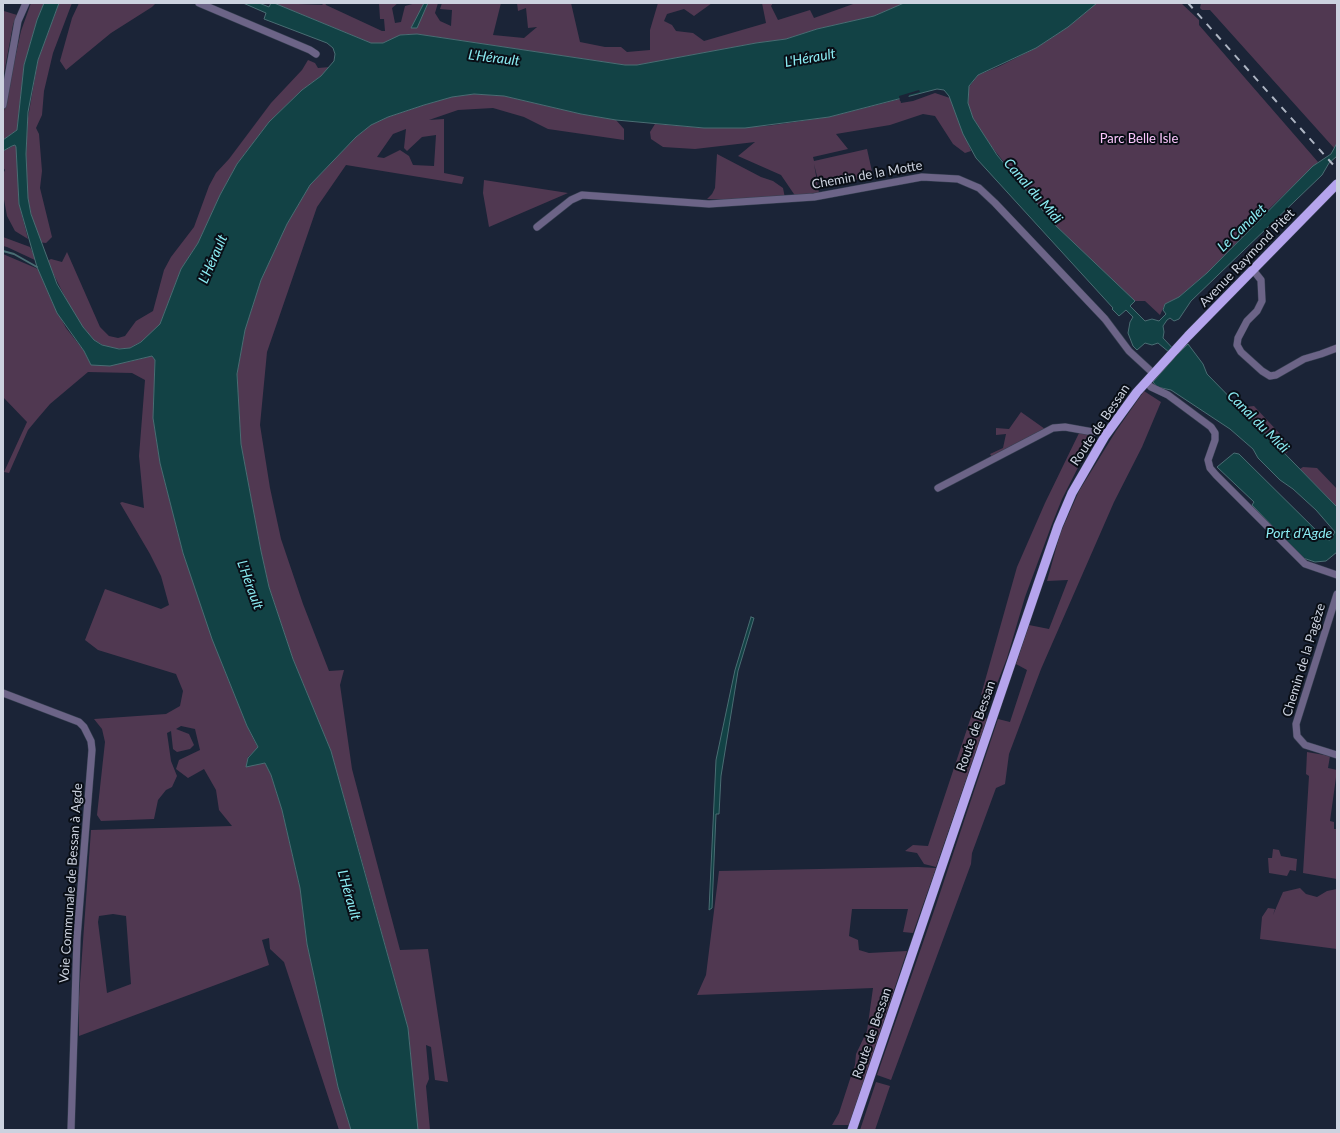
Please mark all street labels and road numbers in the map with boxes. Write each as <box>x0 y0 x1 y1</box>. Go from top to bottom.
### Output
street label: Chemin de la Motte <box>810 158 924 192</box>
street label: Avenue Raymond Pitet <box>1196 206 1298 310</box>
street label: Route de Bessan <box>1067 381 1133 469</box>
street label: Chemin de la Pagèze <box>1279 601 1329 719</box>
street label: Route de Bessan <box>953 679 999 773</box>
street label: Voie Communale de Bessan à Agde <box>56 783 86 983</box>
street label: Route de Bessan <box>849 986 895 1080</box>

